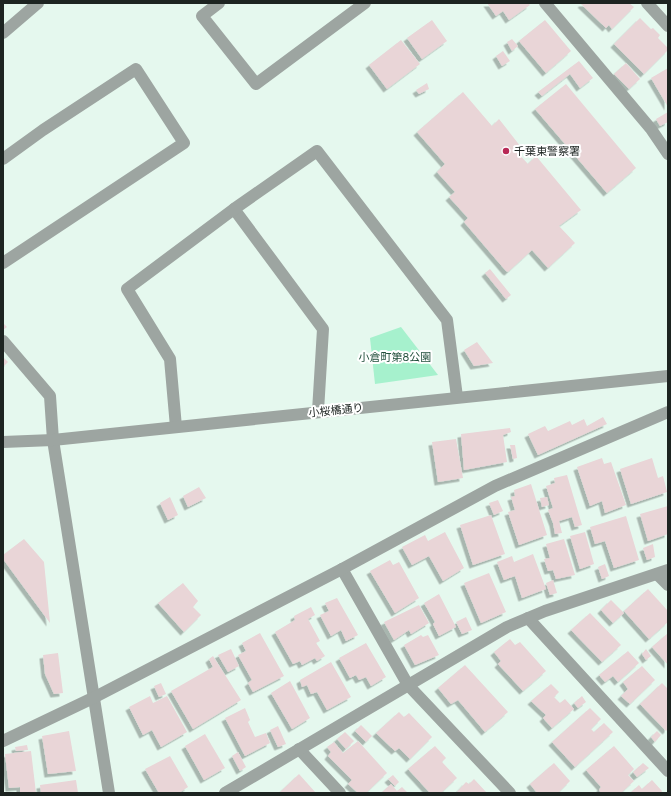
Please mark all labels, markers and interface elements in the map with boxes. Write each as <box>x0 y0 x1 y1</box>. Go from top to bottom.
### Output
place label: 千葉東警察署 <box>514 145 580 158</box>
marker: 千葉東警察署 <box>501 146 511 156</box>
park label: 小倉町第8公園 <box>359 351 431 364</box>
street label: 小桜橋通り <box>308 401 364 420</box>

